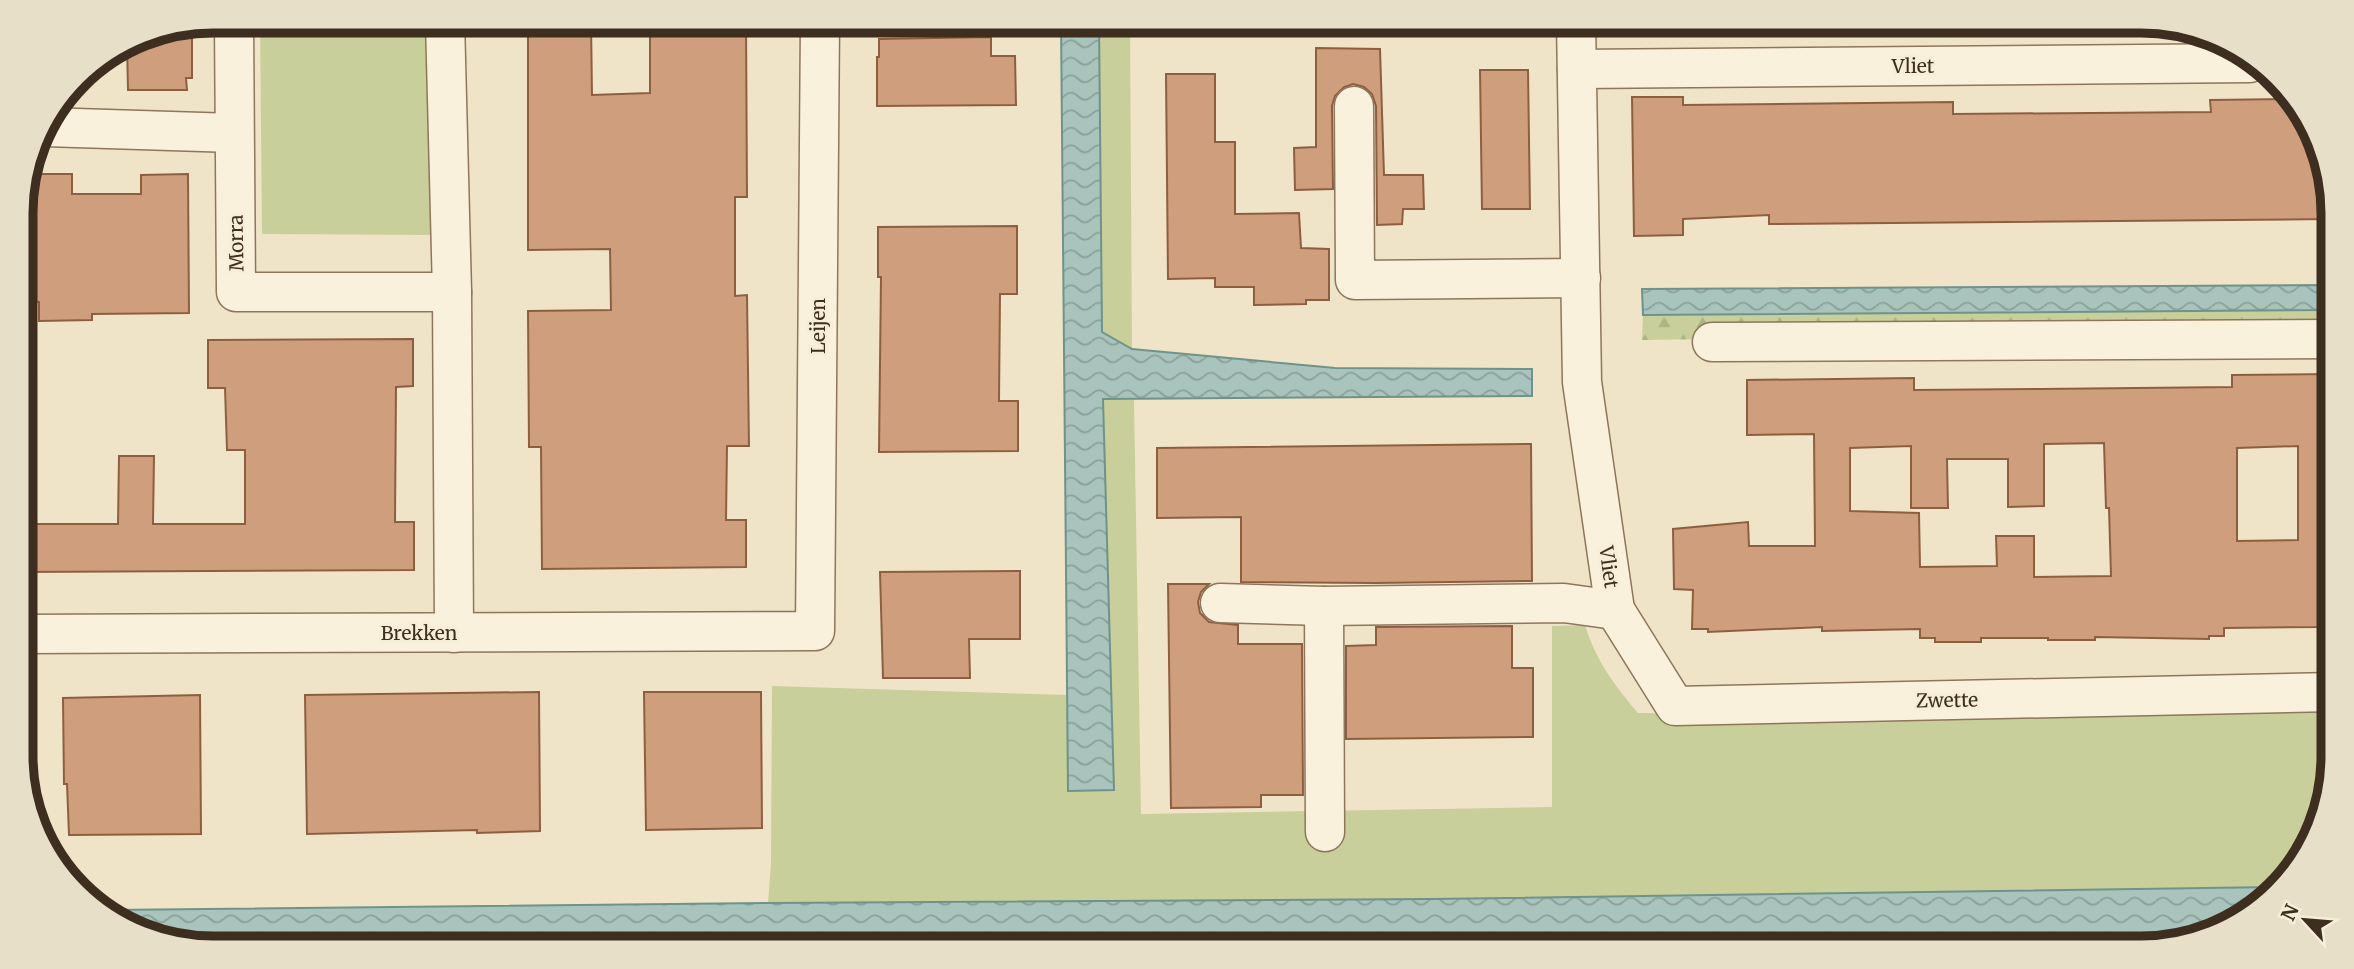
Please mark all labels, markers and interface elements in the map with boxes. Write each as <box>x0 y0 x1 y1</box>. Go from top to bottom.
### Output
street label: Vliet <box>1891 54 1935 78</box>
street label: Morra <box>224 214 248 272</box>
street label: Leijen <box>806 298 830 354</box>
street label: Vliet <box>1594 543 1624 590</box>
street label: Brekken <box>381 621 458 645</box>
street label: Zwette <box>1916 687 1978 713</box>
north arrow <box>2270 885 2340 955</box>
text: N <box>2276 901 2304 925</box>

